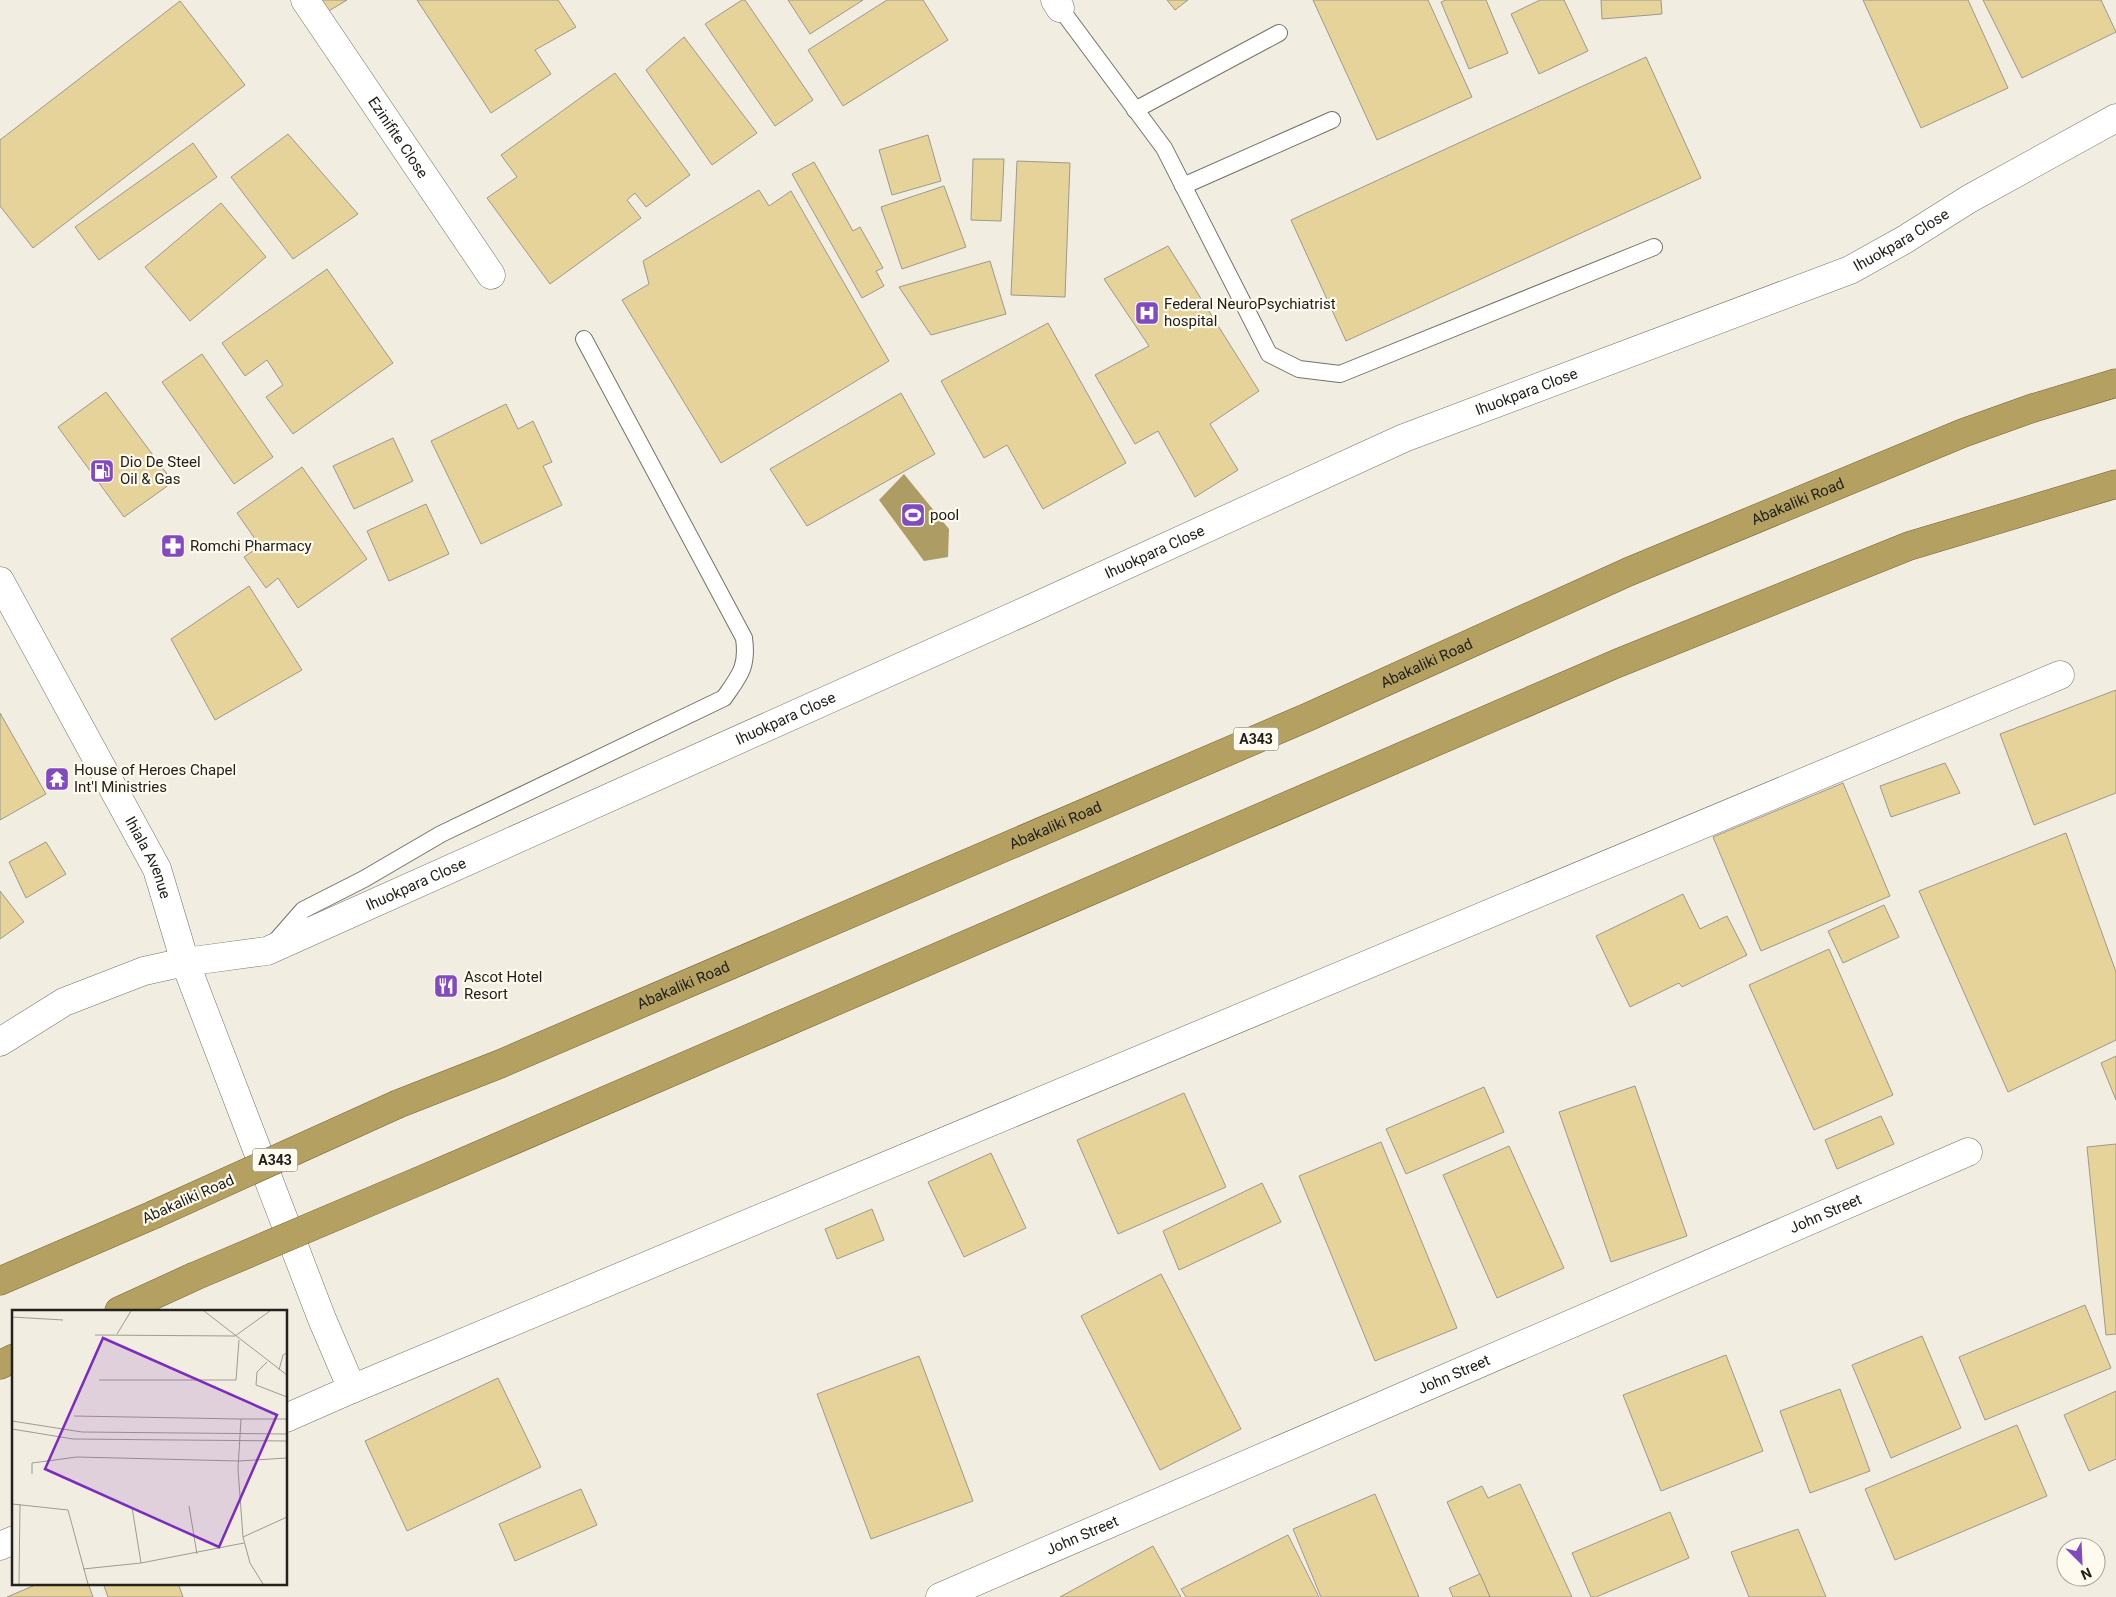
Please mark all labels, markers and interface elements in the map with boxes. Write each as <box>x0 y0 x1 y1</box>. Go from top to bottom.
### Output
street label: Ezinifite Close <box>364 93 432 182</box>
street label: Ihuokpara Close <box>1850 205 1952 275</box>
place label: Federal NeuroPsychiatrist hospital <box>1164 295 1336 330</box>
hospital icon: Federal NeuroPsychiatrist hospital <box>1134 300 1160 326</box>
street label: Ihuokpara Close <box>1473 364 1580 419</box>
place label: Dio De Steel Oil & Gas <box>120 453 201 488</box>
fuel station icon: Dio De Steel Oil & Gas <box>89 458 115 484</box>
street label: Abakaliki Road <box>1749 474 1847 529</box>
sports icon: pool <box>900 502 926 528</box>
place label: pool <box>930 506 959 524</box>
street label: Ihuokpara Close <box>1102 521 1208 583</box>
pharmacy icon: Romchi Pharmacy <box>160 533 186 559</box>
place label: Romchi Pharmacy <box>190 537 312 555</box>
street label: Abakaliki Road <box>1378 635 1475 692</box>
street label: Ihuokpara Close <box>733 688 838 749</box>
road number: A343 <box>1234 728 1278 751</box>
place label: House of Heroes Chapel Int'l Ministries <box>74 761 236 796</box>
temple icon: House of Heroes Chapel Int'l Ministries <box>44 766 70 792</box>
street label: Abakaliki Road <box>1006 798 1104 853</box>
street label: Ihiala Avenue <box>121 813 174 901</box>
street label: Ihuokpara Close <box>363 854 469 914</box>
street label: Abakaliki Road <box>634 958 732 1013</box>
place label: Ascot Hotel Resort <box>464 968 542 1003</box>
restaurant icon: Ascot Hotel Resort <box>433 973 459 999</box>
road number: A343 <box>252 1148 298 1172</box>
street label: Abakaliki Road <box>139 1171 237 1227</box>
street label: John Street <box>1787 1190 1864 1237</box>
inset map <box>12 1310 288 1584</box>
street label: John Street <box>1415 1351 1493 1398</box>
street label: John Street <box>1043 1512 1121 1559</box>
north arrow <box>2056 1537 2106 1587</box>
text: N <box>2079 1565 2094 1583</box>

